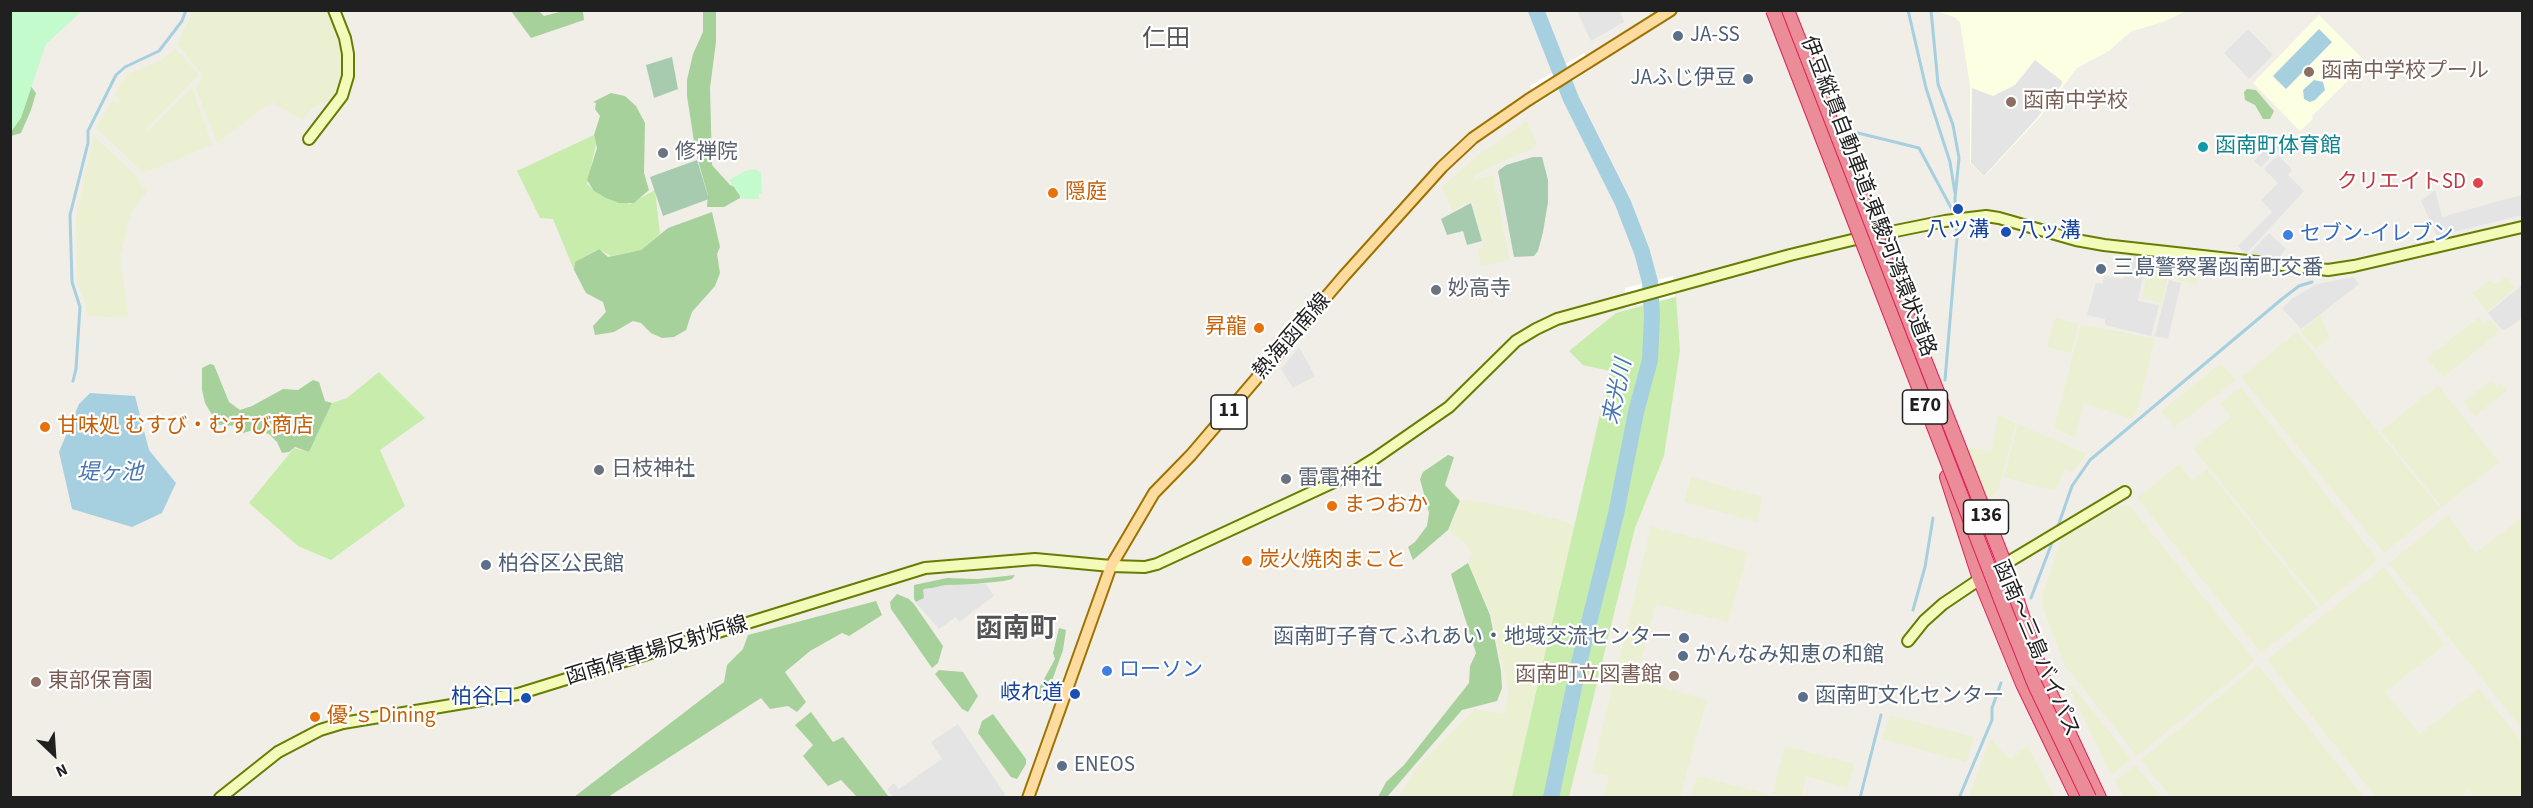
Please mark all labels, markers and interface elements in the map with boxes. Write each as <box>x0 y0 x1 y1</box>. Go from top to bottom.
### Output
place label: JA-SS <box>1690 23 1740 49</box>
district label: 仁田 <box>1142 27 1190 55</box>
marker: JA-SS <box>1671 29 1685 43</box>
street label: 伊豆縦貫自動車道;東駿河湾環状道路 <box>1794 33 1940 361</box>
place label: 函南中学校プール <box>2321 59 2489 85</box>
marker: 函南中学校プール <box>2302 65 2316 79</box>
place label: JAふじ伊豆 <box>1631 66 1736 92</box>
marker: JAふじ伊豆 <box>1741 72 1755 86</box>
place label: 函南中学校 <box>2023 89 2128 115</box>
marker: 函南中学校 <box>2004 95 2018 109</box>
place label: 函南町体育館 <box>2215 134 2341 160</box>
place label: 修禅院 <box>675 140 738 166</box>
marker: 函南町体育館 <box>2196 140 2210 154</box>
marker: 修禅院 <box>656 146 670 160</box>
place label: クリエイトSD <box>2337 170 2466 196</box>
marker: クリエイトSD <box>2471 176 2485 190</box>
place label: 隠庭 <box>1065 180 1107 206</box>
marker: 隠庭 <box>1046 186 1060 200</box>
marker: 八ツ溝 <box>1951 202 1965 216</box>
place label: 八ツ溝 <box>1927 218 1989 244</box>
place label: 八ッ溝 <box>2018 219 2081 245</box>
place label: セブン-イレブン <box>2300 222 2454 248</box>
marker: 八ッ溝 <box>1999 225 2013 239</box>
marker: セブン-イレブン <box>2281 228 2295 242</box>
place label: 三島警察署函南町交番 <box>2113 256 2323 282</box>
marker: 三島警察署函南町交番 <box>2094 262 2108 276</box>
place label: 妙高寺 <box>1448 277 1511 303</box>
marker: 妙高寺 <box>1429 283 1443 297</box>
street label: 熱海函南線 <box>1249 289 1337 385</box>
place label: 昇龍 <box>1205 315 1247 341</box>
marker: 昇龍 <box>1252 321 1266 335</box>
water label: 来光川 <box>1599 357 1639 427</box>
road number: E70 <box>1902 390 1948 424</box>
road number: 11 <box>1211 395 1247 429</box>
place label: 甘味処 むすび・むすび商店 <box>57 414 313 440</box>
marker: 甘味処 むすび・むすび商店 <box>38 420 52 434</box>
place label: 日枝神社 <box>611 457 695 483</box>
water label: 堤ヶ池 <box>77 461 143 487</box>
marker: 日枝神社 <box>592 463 606 477</box>
place label: 雷電神社 <box>1298 466 1382 492</box>
marker: 雷電神社 <box>1279 472 1293 486</box>
place label: まつおか <box>1344 493 1428 519</box>
marker: まつおか <box>1325 499 1339 513</box>
road number: 136 <box>1964 500 2008 534</box>
place label: 炭火焼肉まこと <box>1259 548 1406 574</box>
place label: 柏谷区公民館 <box>498 552 624 578</box>
marker: 炭火焼肉まこと <box>1240 554 1254 568</box>
street label: 函南～三島バイパス <box>1986 557 2084 741</box>
marker: 柏谷区公民館 <box>479 558 493 572</box>
street label: 函南停車場反射炉線 <box>563 612 751 692</box>
district label: 函南町 <box>976 615 1056 647</box>
place label: 函南町子育てふれあい・地域交流センター <box>1273 625 1672 651</box>
marker: 函南町子育てふれあい・地域交流センター <box>1677 631 1691 645</box>
place label: かんなみ知恵の和館 <box>1695 643 1884 669</box>
marker: かんなみ知恵の和館 <box>1676 649 1690 663</box>
place label: ローソン <box>1119 658 1203 684</box>
place label: 函南町立図書館 <box>1515 663 1662 689</box>
marker: ローソン <box>1100 664 1114 678</box>
place label: 東部保育園 <box>48 669 153 695</box>
marker: 函南町立図書館 <box>1667 669 1681 683</box>
marker: 東部保育園 <box>29 675 43 689</box>
place label: 岐れ道 <box>1000 681 1063 707</box>
place label: 函南町文化センター <box>1815 684 2004 710</box>
place label: 柏谷口 <box>451 685 514 711</box>
marker: 岐れ道 <box>1068 687 1082 701</box>
marker: 函南町文化センター <box>1796 690 1810 704</box>
marker: 柏谷口 <box>519 691 533 705</box>
place label: 優’ｓ Dining <box>327 704 435 730</box>
marker: 優’ｓ Dining <box>308 710 322 724</box>
north arrow <box>24 724 84 784</box>
place label: ENEOS <box>1074 753 1135 779</box>
text: N <box>52 758 71 783</box>
marker: ENEOS <box>1055 759 1069 773</box>

